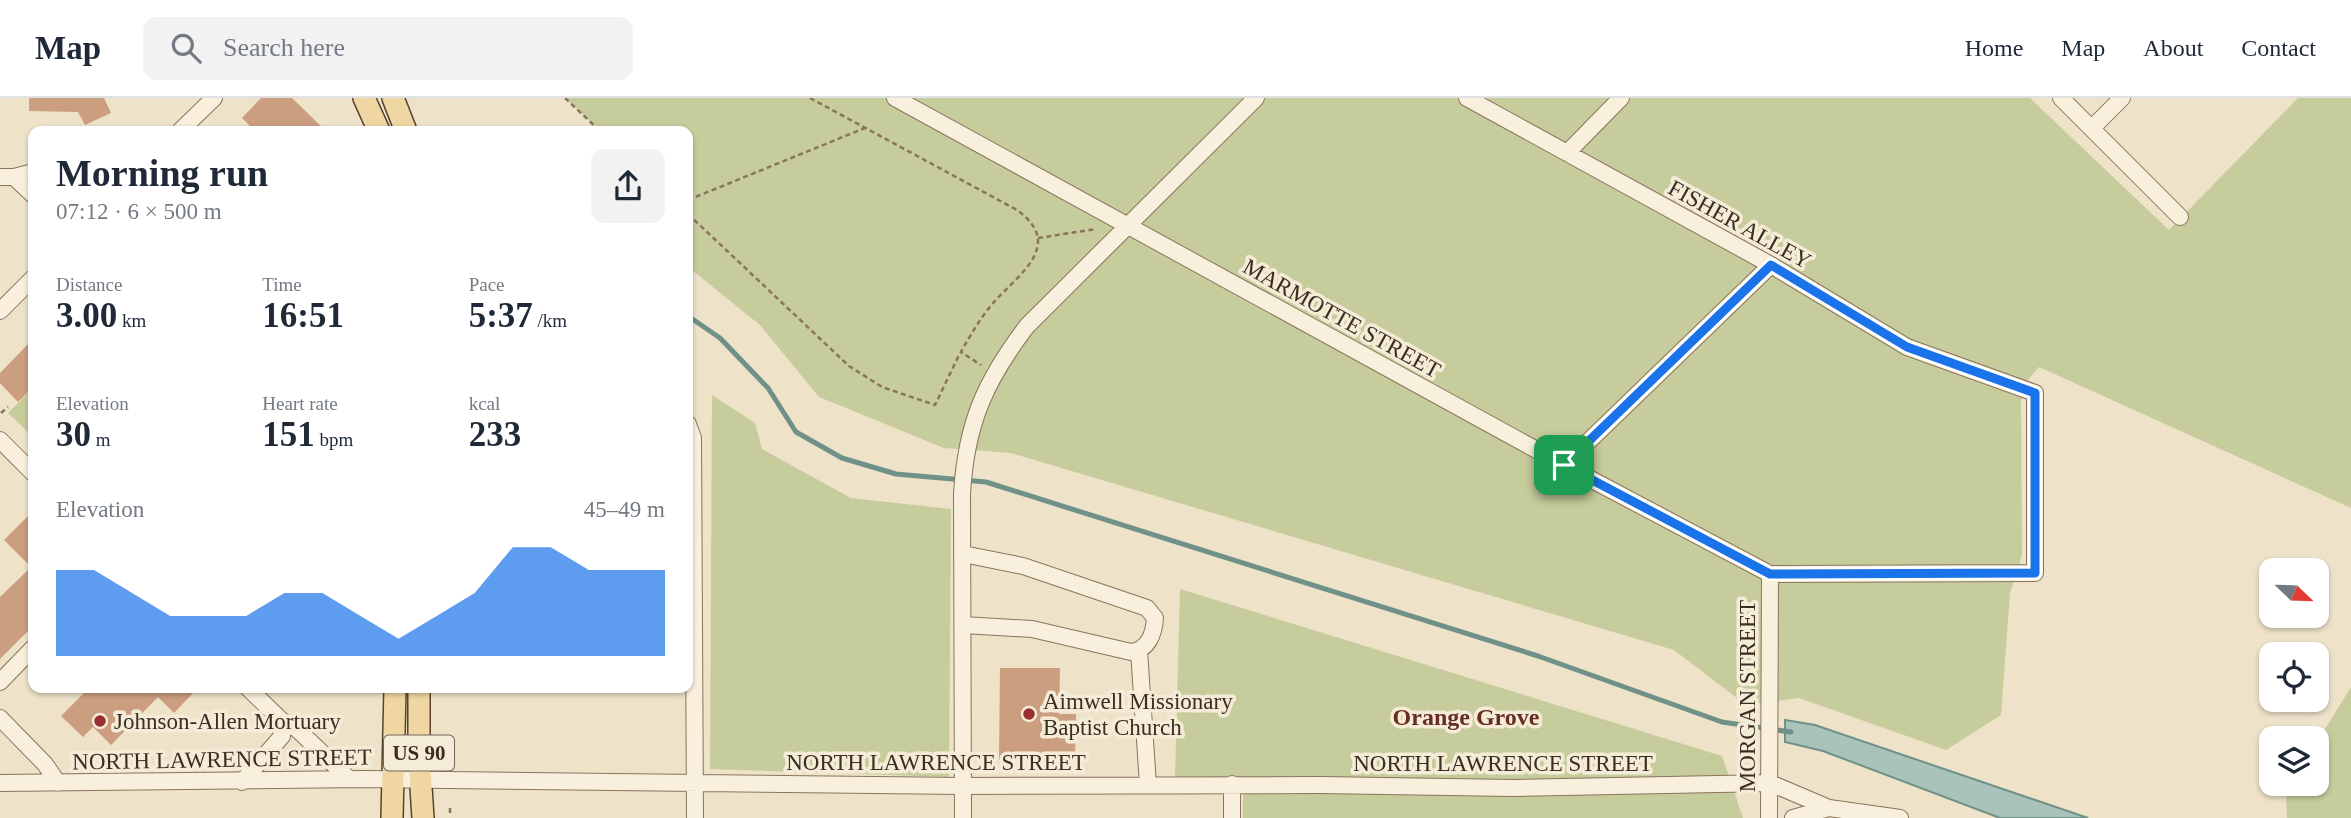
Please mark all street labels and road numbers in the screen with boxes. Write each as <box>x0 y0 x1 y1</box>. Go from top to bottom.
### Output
street label: FISHER ALLEY <box>1664 175 1816 274</box>
street label: MARMOTTE STREET <box>1239 254 1445 383</box>
street label: MORGAN STREET <box>1735 600 1760 792</box>
road number: US 90 <box>384 736 454 770</box>
street label: NORTH LAWRENCE STREET <box>72 744 372 775</box>
street label: NORTH LAWRENCE STREET <box>786 750 1086 775</box>
street label: NORTH LAWRENCE STREET <box>1353 751 1653 776</box>

